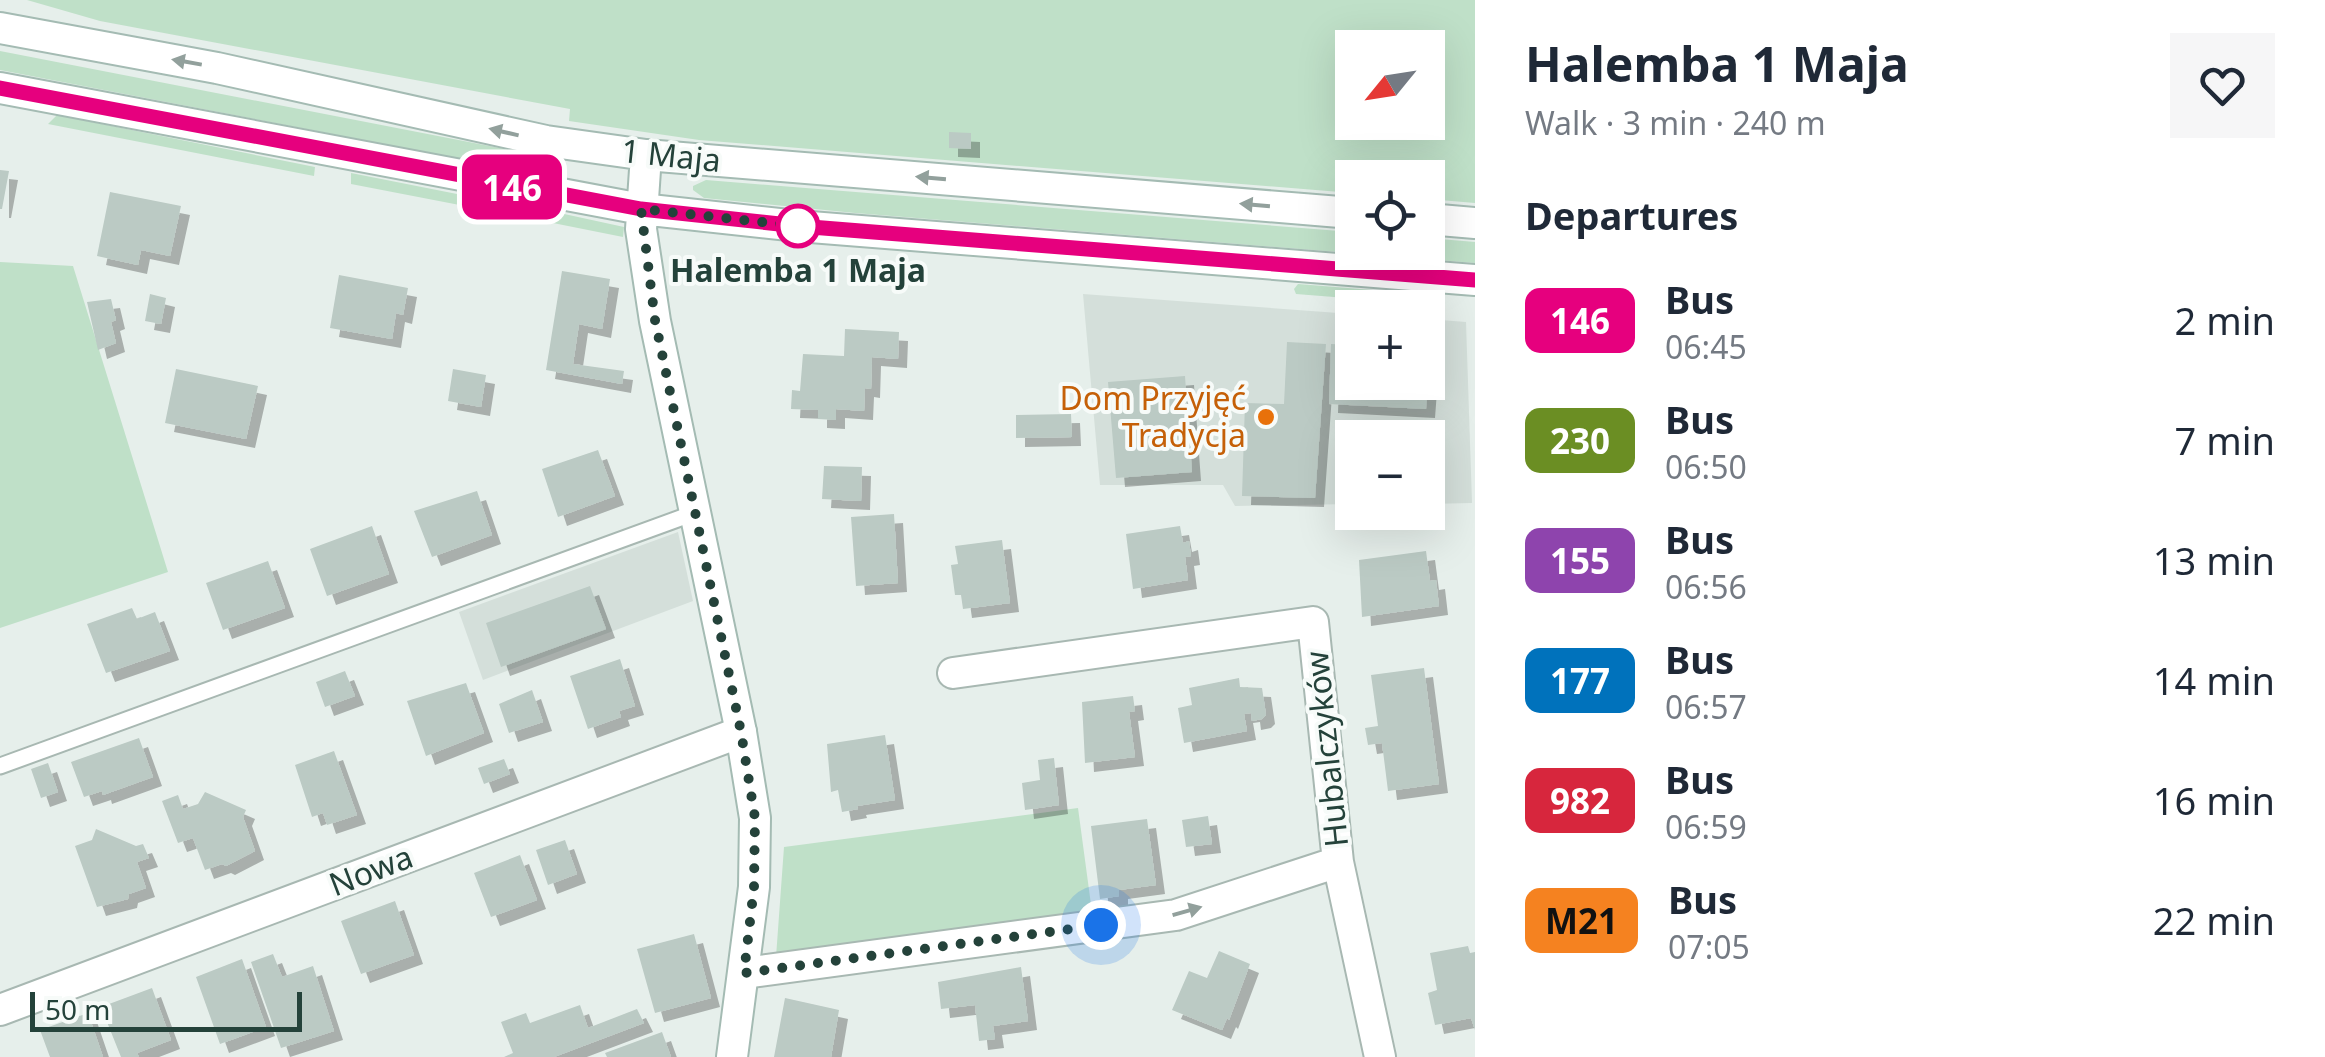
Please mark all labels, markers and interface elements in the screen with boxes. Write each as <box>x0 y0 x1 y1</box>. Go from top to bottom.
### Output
north arrow <box>1335 30 1445 140</box>
map controls <box>1335 30 1445 530</box>
text: Halemba 1 Maja <box>1525 31 1909 96</box>
button: heart <box>2170 33 2275 138</box>
one-way arrow <box>171 54 202 70</box>
text: Walk · 3 min · 240 m <box>1525 101 1826 144</box>
one-way arrow <box>488 124 519 139</box>
street label: 1 Maja <box>619 128 723 181</box>
line badge: 146 <box>454 154 570 220</box>
button: locate <box>1335 160 1445 270</box>
text: 146 <box>482 164 542 211</box>
one-way arrow <box>915 170 947 186</box>
text: Departures <box>1525 189 1738 241</box>
one-way arrow <box>1239 197 1271 213</box>
marker: Halemba 1 Maja <box>777 205 819 247</box>
place label: Halemba 1 Maja <box>670 248 926 291</box>
text: Bus <box>1665 273 1734 325</box>
button: + <box>1335 290 1445 400</box>
text: 2 min <box>2175 294 2275 346</box>
text: 146 <box>1550 297 1610 344</box>
text: 06:45 <box>1665 325 1747 368</box>
place label: Dom Przyjęć Tradycja <box>1059 376 1246 456</box>
text: Bus <box>1665 393 1734 445</box>
marker: Dom Przyjęć Tradycja <box>1255 406 1277 428</box>
text: 7 min <box>2175 414 2275 466</box>
text: 230 <box>1550 417 1610 464</box>
button: − <box>1335 420 1445 530</box>
text: 06:50 <box>1665 445 1747 488</box>
text: Bus <box>1665 513 1734 565</box>
text: 13 min <box>2153 534 2275 586</box>
text: 155 <box>1550 537 1610 584</box>
text: 06:56 <box>1665 565 1747 608</box>
text: Bus <box>1665 633 1734 685</box>
street label: Hubalczyków <box>1294 649 1357 849</box>
text: 14 min <box>2153 654 2275 706</box>
text: 177 <box>1550 657 1610 704</box>
text: 06:57 <box>1665 685 1747 728</box>
text: Bus <box>1665 753 1734 805</box>
text: 16 min <box>2153 774 2275 826</box>
text: 982 <box>1550 777 1610 824</box>
text: 06:59 <box>1665 805 1747 848</box>
street label: Nowa <box>323 834 418 905</box>
text: Bus <box>1668 873 1737 925</box>
text: 22 min <box>2153 894 2275 946</box>
text: M21 <box>1545 897 1618 944</box>
your location <box>1076 900 1126 950</box>
one-way arrow <box>1172 903 1202 918</box>
text: 07:05 <box>1668 925 1750 968</box>
scale bar <box>30 987 302 1032</box>
text: 50 m <box>45 990 111 1028</box>

